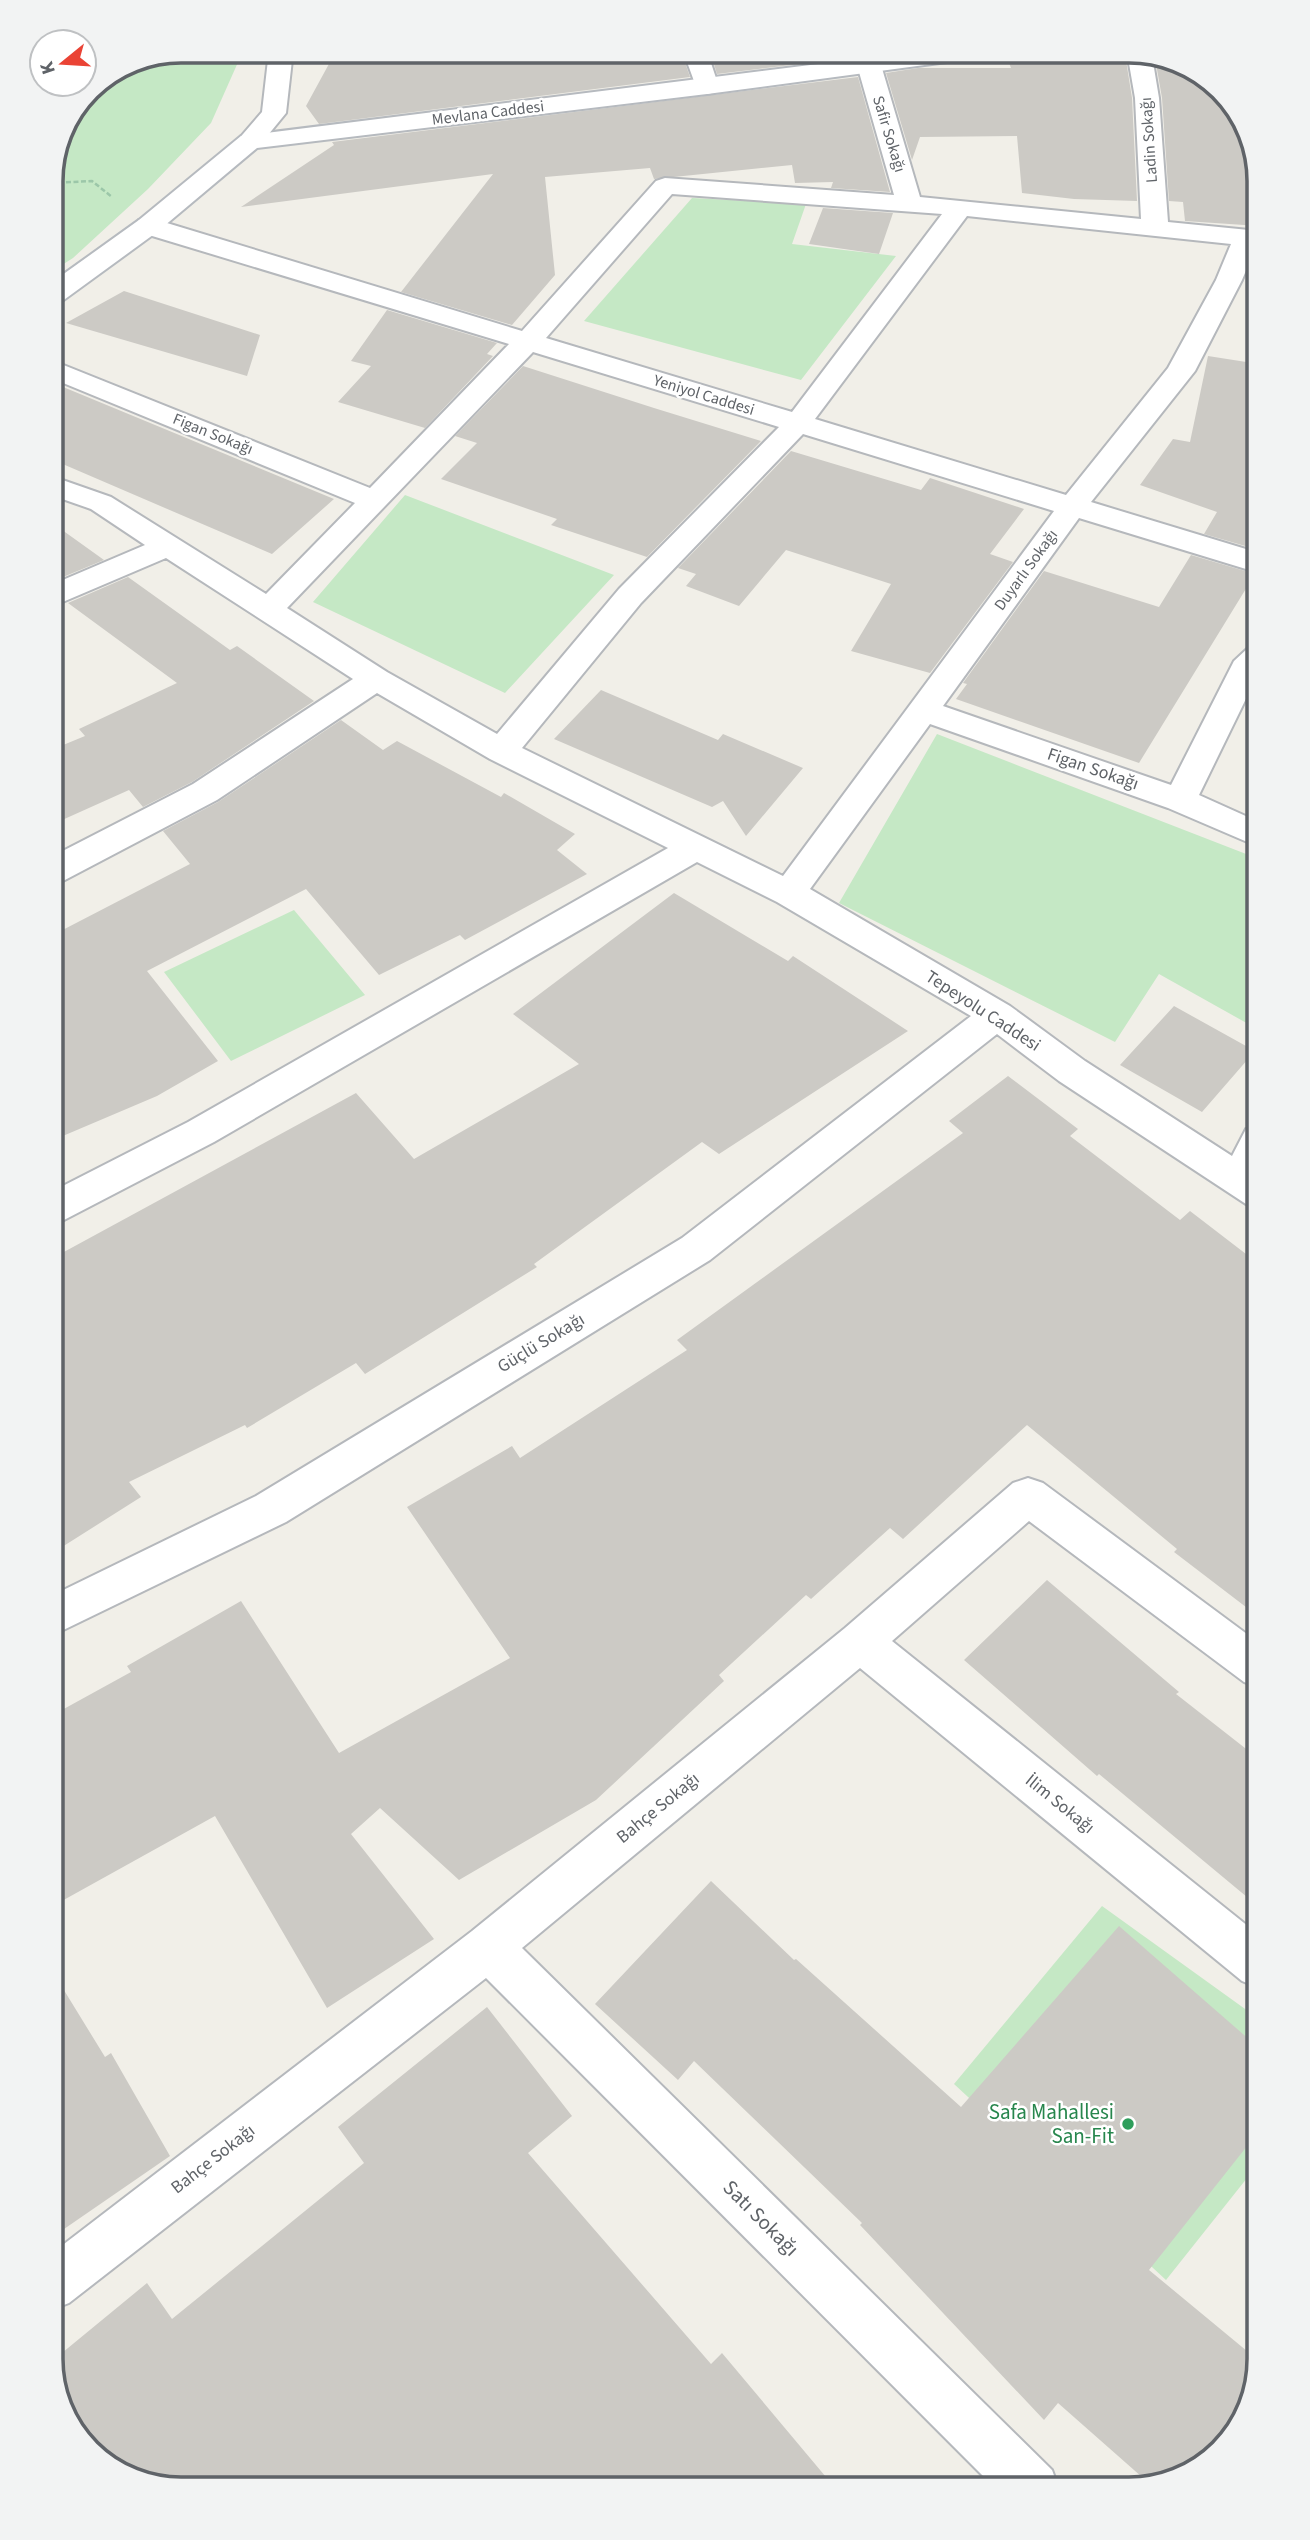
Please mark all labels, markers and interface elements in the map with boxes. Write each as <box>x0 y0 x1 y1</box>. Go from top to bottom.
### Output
north arrow <box>28 28 98 98</box>
text: K <box>34 58 63 78</box>
street label: Safir Sokağı <box>867 93 911 175</box>
street label: Mevlana Caddesi <box>431 95 545 131</box>
street label: Ladin Sokağı <box>1135 97 1163 183</box>
street label: Yeniyol Caddesi <box>650 369 757 421</box>
street label: Figan Sokağı <box>170 408 256 460</box>
street label: Duyarlı Sokağı <box>989 525 1063 615</box>
street label: Figan Sokağı <box>1044 742 1142 796</box>
street label: Tepeyolu Caddesi <box>921 964 1045 1058</box>
street label: Güçlü Sokağı <box>493 1307 589 1379</box>
street label: Bahçe Sokağı <box>611 1767 705 1849</box>
street label: İlim Sokağı <box>1020 1768 1100 1840</box>
place label: Safa Mahallesi San-Fit <box>989 2097 1114 2151</box>
marker: Safa Mahallesi San-Fit <box>1120 2116 1136 2132</box>
street label: Bahçe Sokağı <box>166 2118 260 2200</box>
street label: Satı Sokağı <box>716 2173 806 2263</box>

